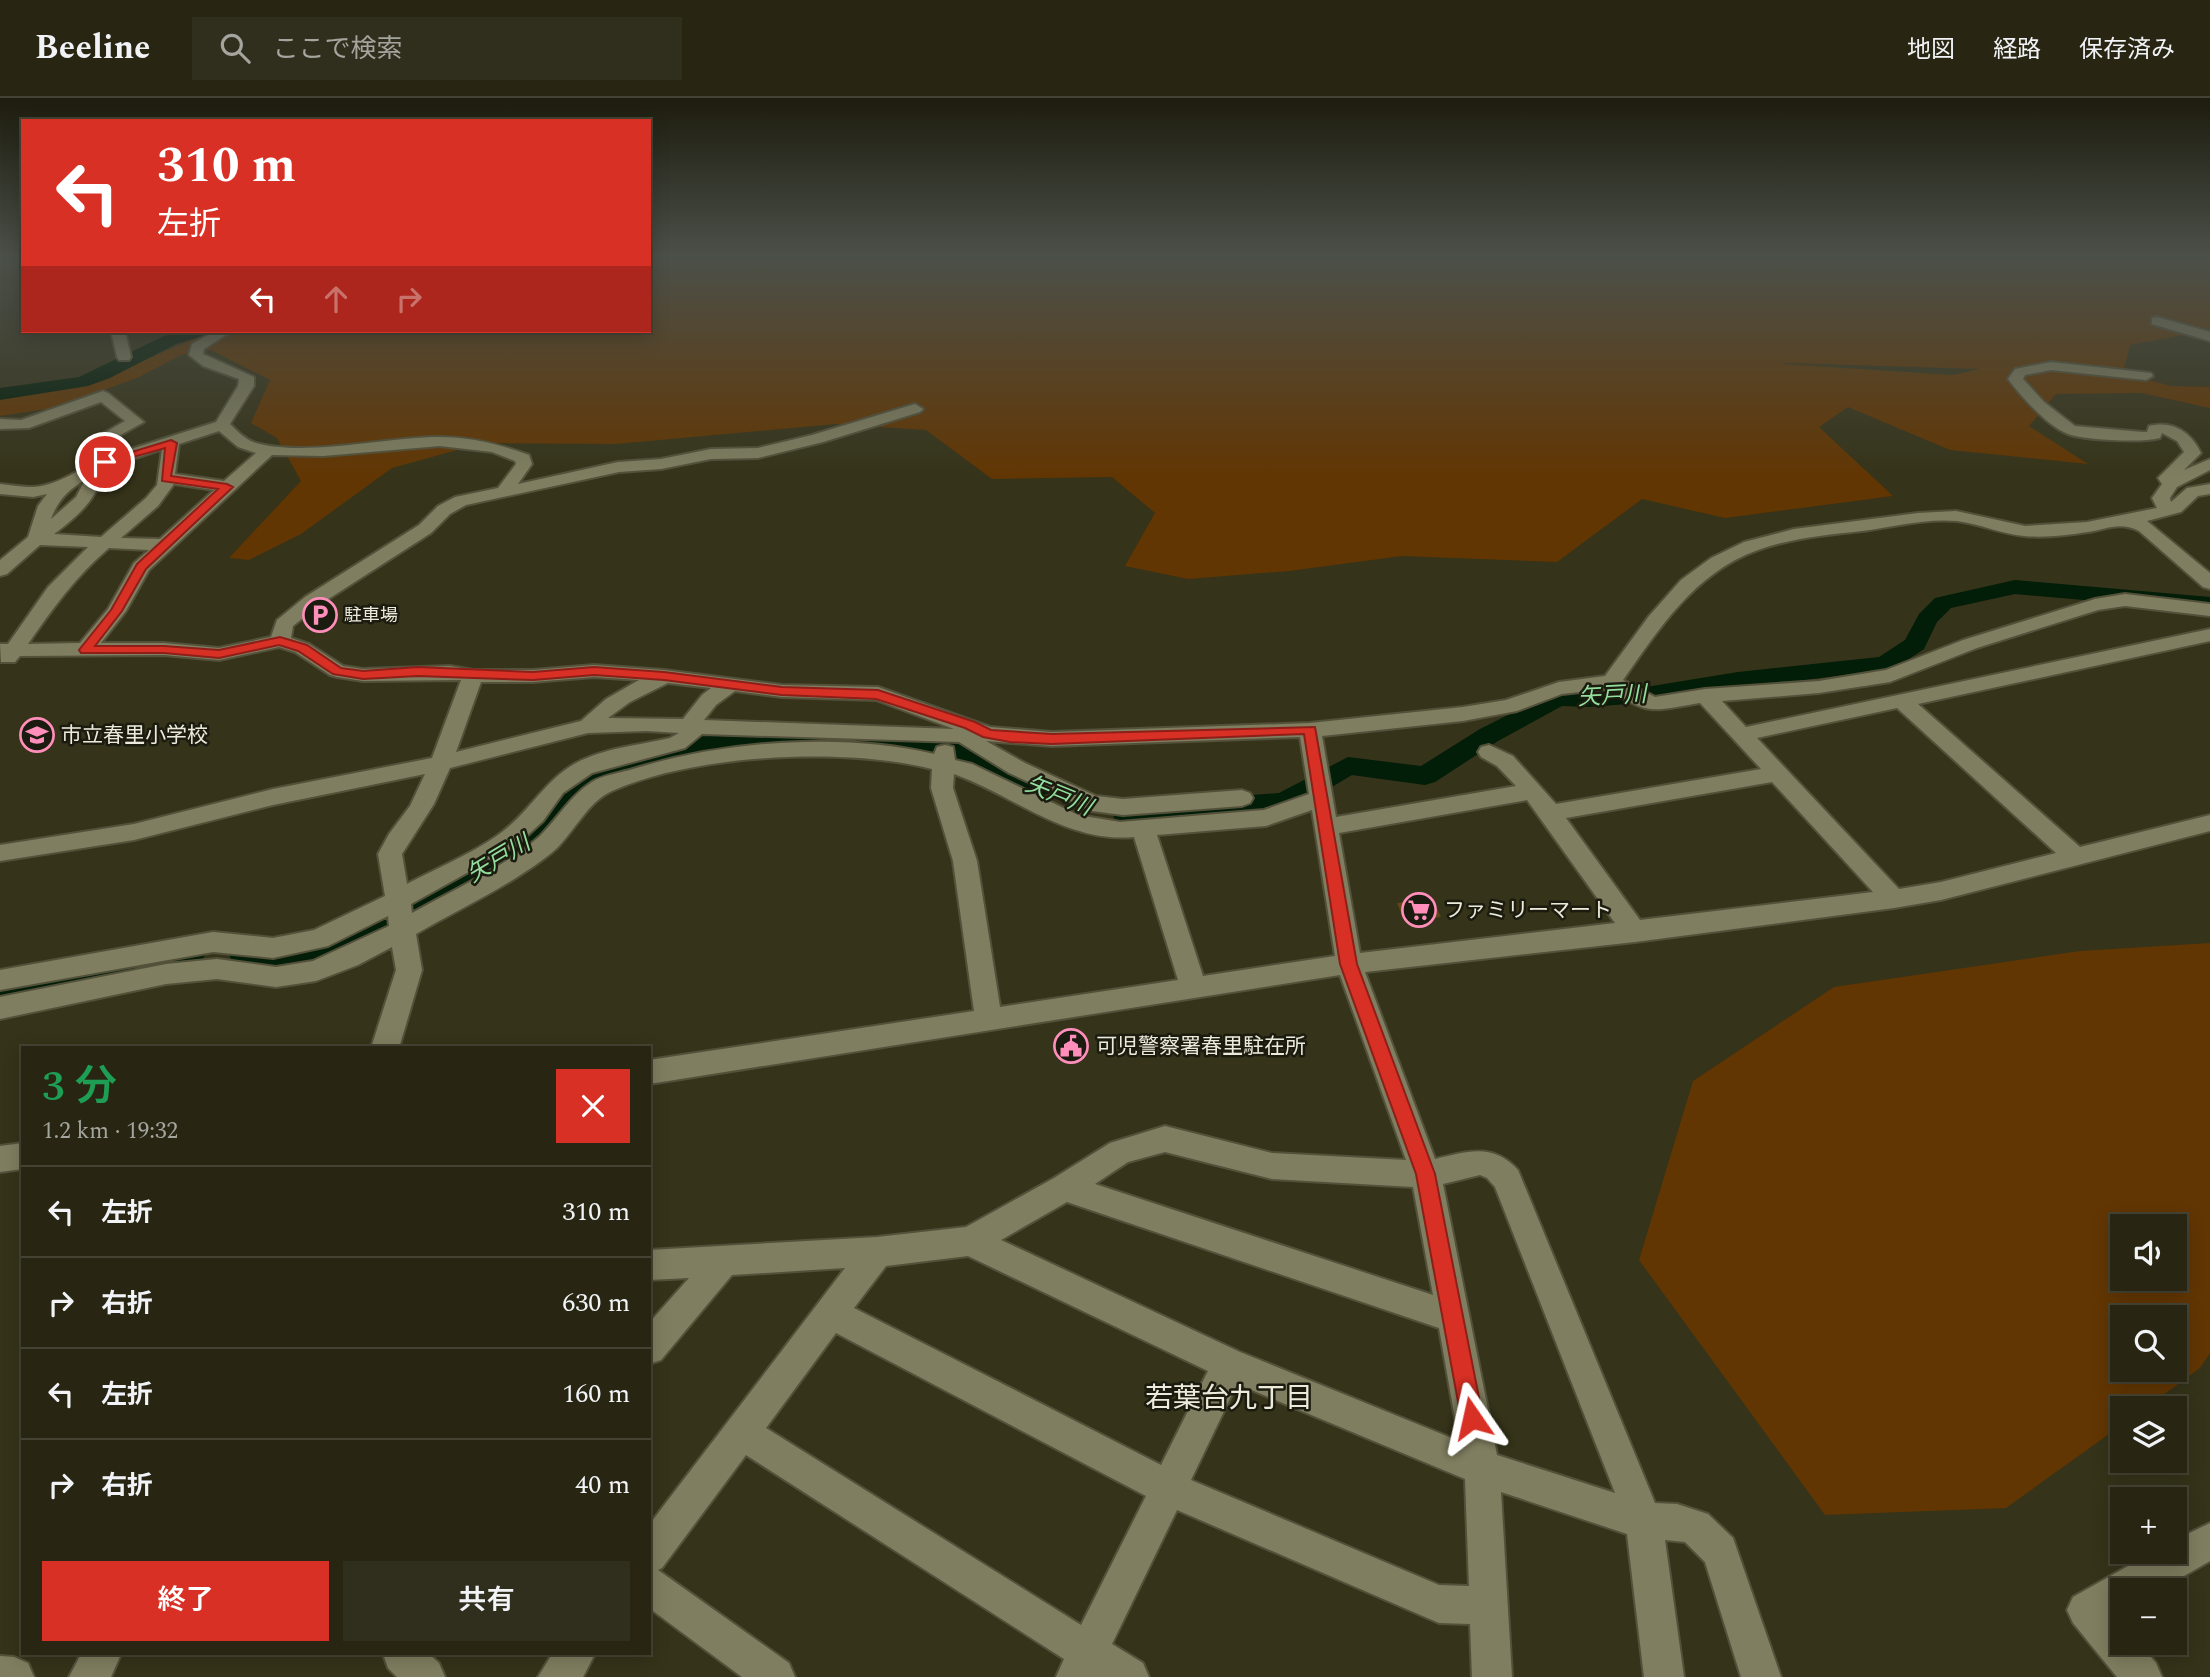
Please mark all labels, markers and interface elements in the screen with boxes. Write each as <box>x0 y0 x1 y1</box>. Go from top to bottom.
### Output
search box <box>192 17 682 80</box>
text: Beeline <box>35 23 150 73</box>
icon: search <box>216 29 254 67</box>
text: ここで検索 <box>272 29 402 69</box>
text: 地図 <box>1907 32 1955 68</box>
text: 経路 <box>1993 32 2041 68</box>
text: 保存済み <box>2079 32 2175 68</box>
text: 310 m <box>157 129 296 204</box>
icon: left <box>42 147 133 238</box>
text: 左折 <box>157 200 221 249</box>
icon: left <box>244 280 282 318</box>
icon: ahead <box>317 280 355 318</box>
icon: right <box>390 280 428 318</box>
pin <box>75 432 135 492</box>
icon: arrive <box>86 443 124 481</box>
parking icon: 駐車場 <box>301 596 339 634</box>
place label: 駐車場 <box>344 602 398 629</box>
water label: 矢戸川 <box>1577 677 1650 716</box>
school or university icon: 市立春里小学校 <box>18 716 56 754</box>
place label: 市立春里小学校 <box>61 720 208 752</box>
water label: 矢戸川 <box>1020 767 1100 827</box>
water label: 矢戸川 <box>460 825 540 892</box>
supermarket icon: ファミリーマート <box>1400 891 1438 929</box>
place label: ファミリーマート <box>1444 895 1612 927</box>
public building icon: 可児警察署春里駐在所 <box>1052 1027 1090 1065</box>
place label: 可児警察署春里駐在所 <box>1096 1031 1306 1063</box>
text: 3 分 <box>42 1056 117 1119</box>
button: close <box>556 1069 630 1143</box>
text: 1.2 km · 19:32 <box>42 1114 178 1149</box>
text: 310 m <box>562 1192 630 1232</box>
icon: left <box>42 1193 80 1231</box>
text: 左折 <box>101 1193 153 1233</box>
map controls <box>2110 1214 2187 1655</box>
button: sound <box>2110 1214 2187 1291</box>
text: 630 m <box>562 1283 630 1323</box>
icon: right <box>42 1284 80 1322</box>
text: 右折 <box>101 1284 153 1324</box>
button: search <box>2110 1305 2187 1382</box>
text: 160 m <box>562 1374 630 1414</box>
icon: left <box>42 1375 80 1413</box>
text: 左折 <box>101 1375 153 1415</box>
district label: 若葉台九丁目 <box>1145 1377 1313 1420</box>
position arrow <box>1435 1381 1509 1455</box>
button: layers <box>2110 1396 2187 1473</box>
text: 40 m <box>575 1465 630 1505</box>
icon: right <box>42 1466 80 1504</box>
text: 右折 <box>101 1466 153 1506</box>
button: + <box>2110 1487 2187 1564</box>
button: 終了 <box>42 1561 329 1641</box>
button: 共有 <box>343 1561 630 1641</box>
button: − <box>2110 1578 2187 1655</box>

